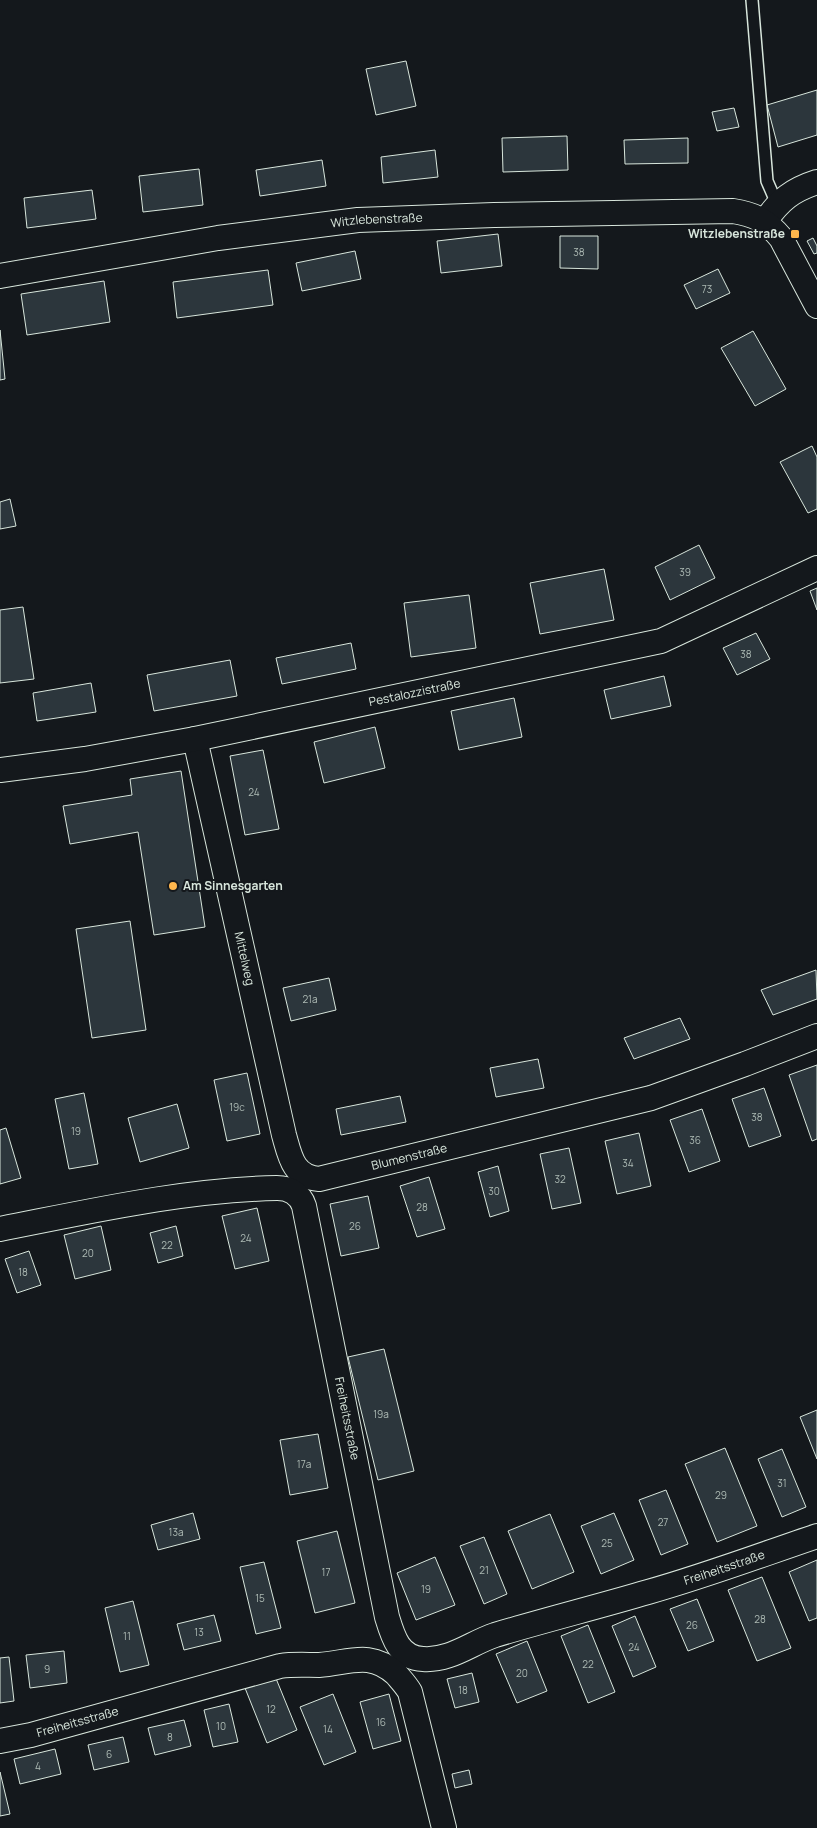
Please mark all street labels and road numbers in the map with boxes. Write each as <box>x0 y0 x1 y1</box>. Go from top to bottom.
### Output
street label: Witzlebenstraße <box>330 209 423 231</box>
street label: Pestalozzistraße <box>367 674 462 710</box>
street label: Mittelweg <box>231 930 259 987</box>
street label: Blumenstraße <box>369 1139 449 1174</box>
street label: Freiheitsstraße <box>331 1375 364 1461</box>
street label: Freiheitsstraße <box>682 1546 767 1589</box>
street label: Freiheitsstraße <box>35 1702 120 1741</box>

